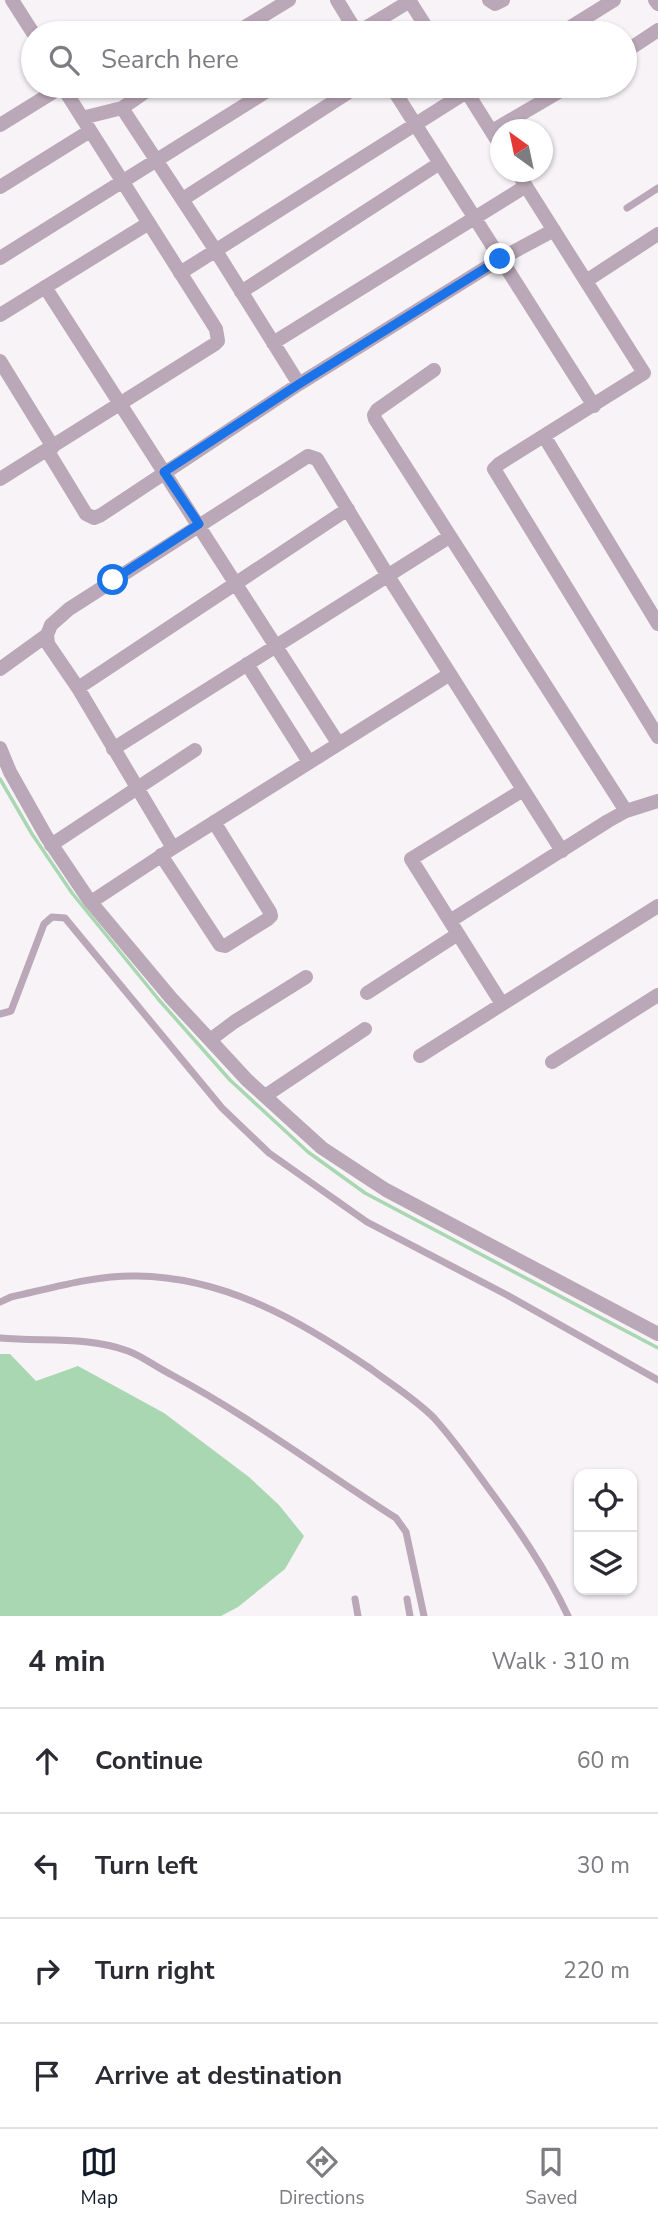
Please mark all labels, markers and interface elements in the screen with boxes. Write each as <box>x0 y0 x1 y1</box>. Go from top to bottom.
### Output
search box <box>21 21 637 98</box>
icon: search <box>45 41 83 79</box>
text: Search here <box>101 42 239 77</box>
north arrow <box>490 119 553 182</box>
route end <box>484 243 515 274</box>
route start <box>97 564 128 595</box>
map controls <box>574 1469 637 1595</box>
button: locate <box>574 1469 637 1532</box>
button: layers <box>574 1532 637 1595</box>
text: 4 min <box>28 1641 106 1682</box>
text: Walk · 310 m <box>491 1646 630 1677</box>
icon: ahead <box>28 1742 66 1780</box>
text: Continue <box>95 1743 203 1778</box>
text: 60 m <box>577 1745 630 1776</box>
icon: left <box>28 1847 66 1885</box>
text: Turn left <box>95 1848 198 1883</box>
text: 30 m <box>577 1850 630 1881</box>
icon: right <box>28 1952 66 1990</box>
text: Turn right <box>95 1953 214 1988</box>
text: 220 m <box>563 1955 630 1986</box>
icon: arrive <box>28 2057 66 2095</box>
text: Arrive at destination <box>95 2058 342 2093</box>
tab: Map <box>80 2143 118 2211</box>
tab: Directions <box>279 2143 365 2211</box>
tab: Saved <box>525 2143 578 2211</box>

